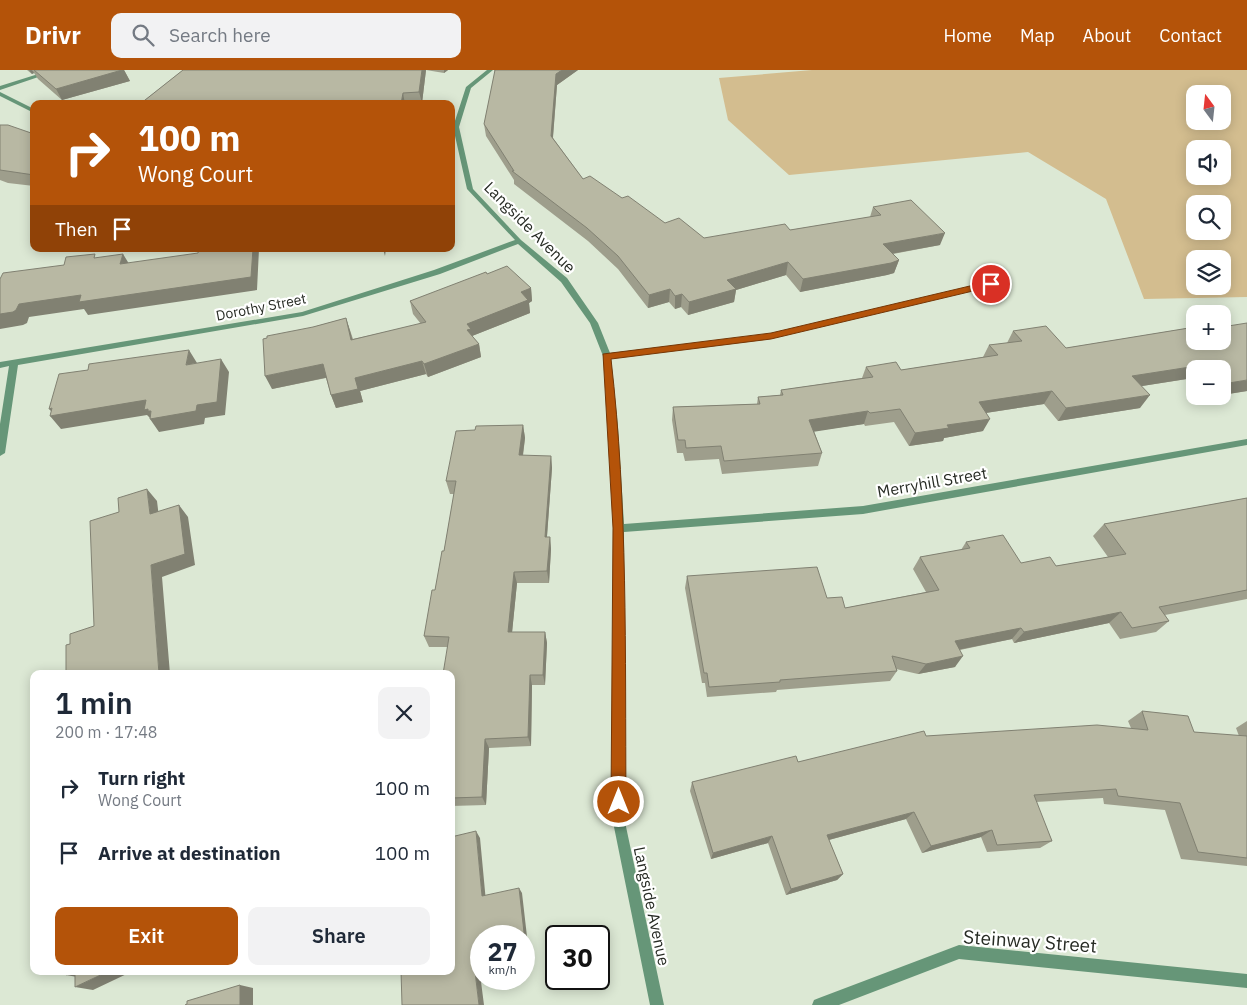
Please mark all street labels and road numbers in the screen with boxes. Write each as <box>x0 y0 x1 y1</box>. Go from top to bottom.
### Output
street label: Langside Avenue <box>480 177 580 277</box>
street label: Dorothy Street <box>214 289 308 325</box>
street label: Merryhill Street <box>876 463 988 501</box>
street label: Langside Avenue <box>630 845 674 968</box>
street label: Steinway Street <box>962 924 1098 958</box>

